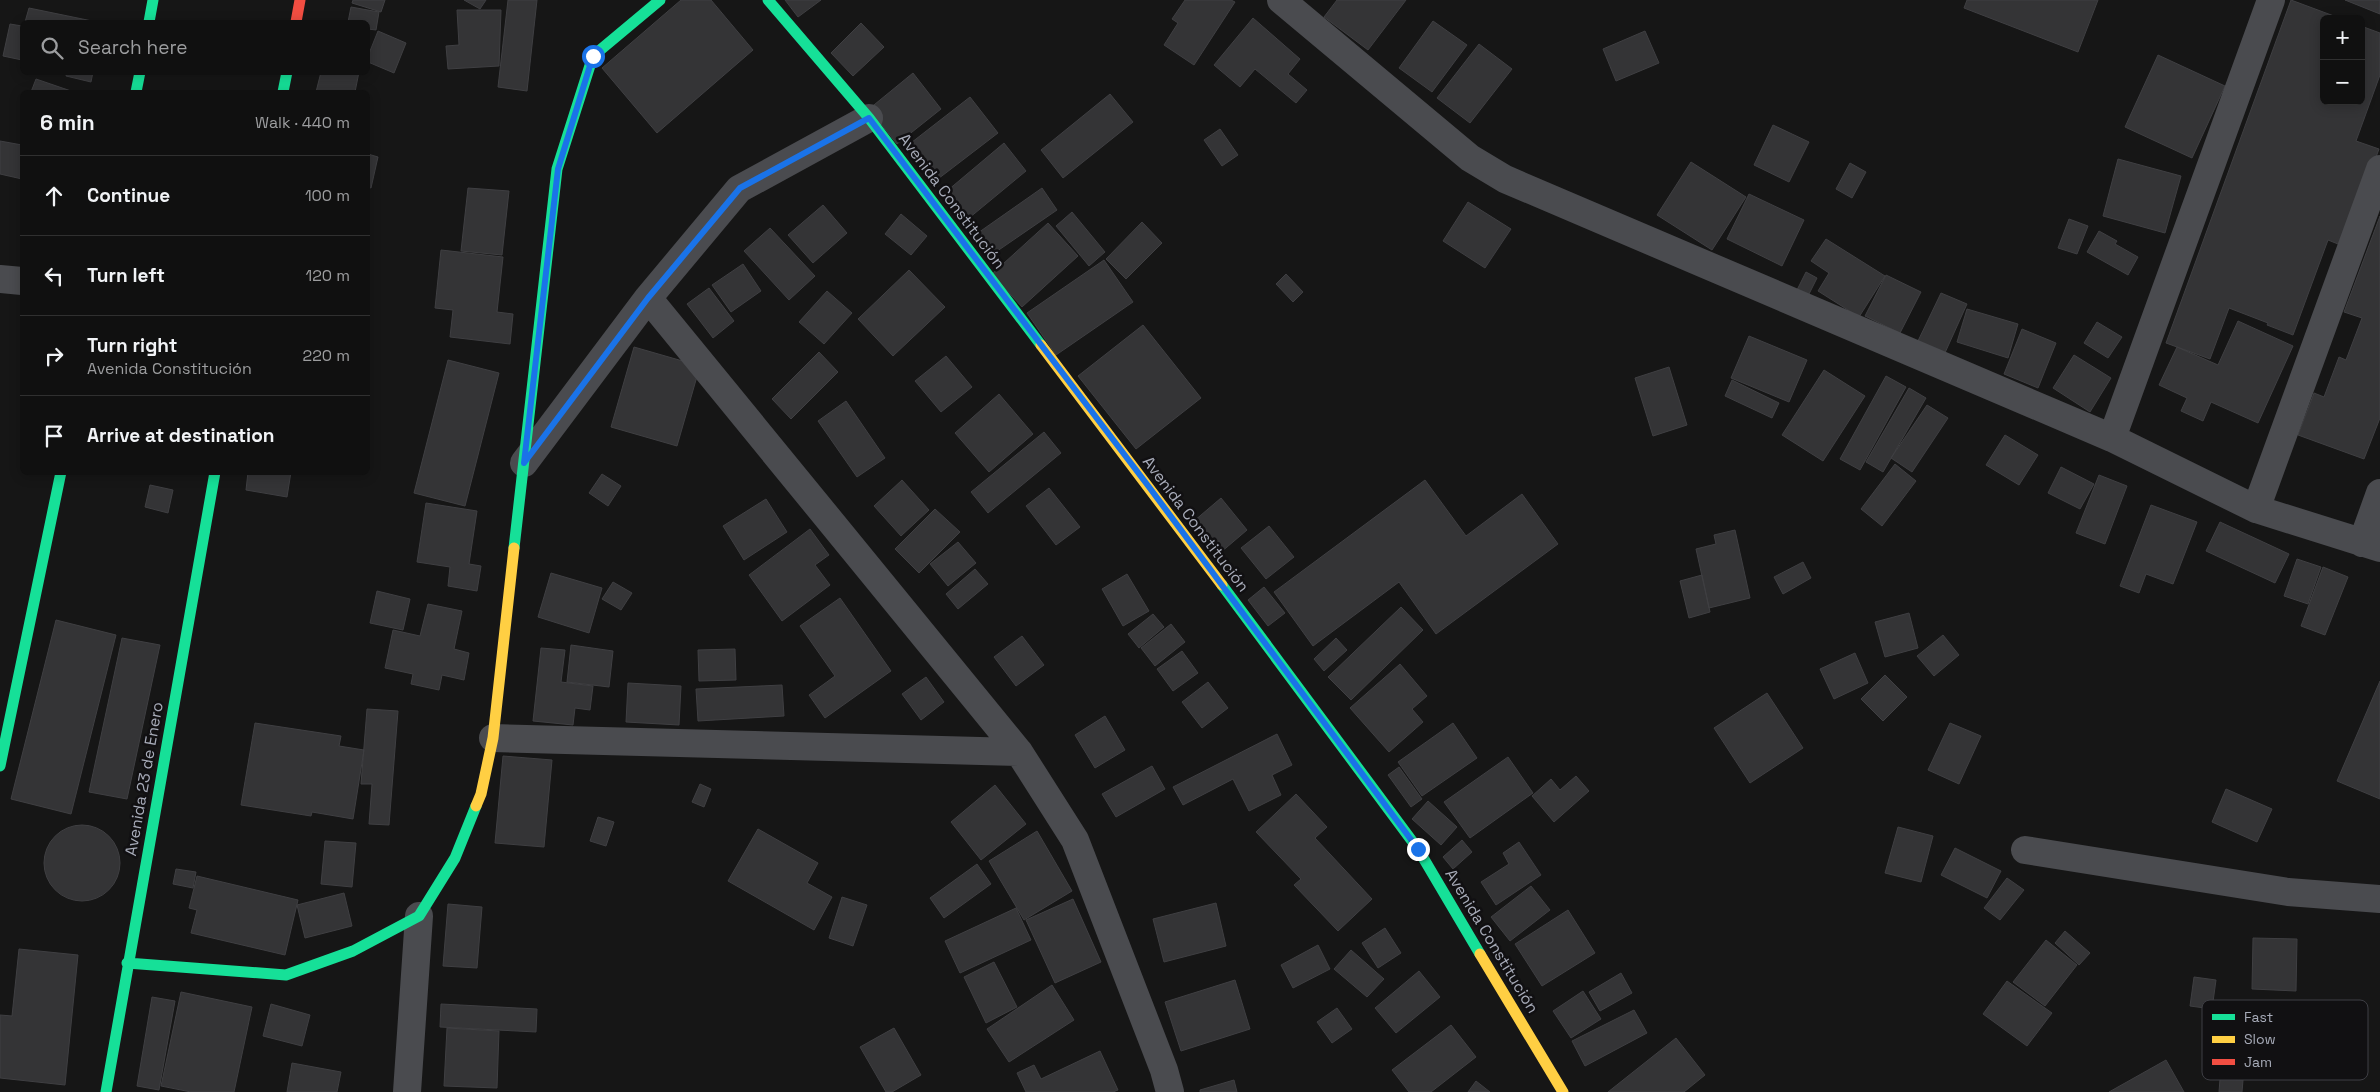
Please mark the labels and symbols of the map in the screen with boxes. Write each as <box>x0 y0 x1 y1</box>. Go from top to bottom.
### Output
route start <box>582 45 605 68</box>
street label: Avenida Constitución <box>894 129 1010 273</box>
street label: Avenida Constitución <box>1138 452 1254 596</box>
street label: Avenida 23 de Enero <box>120 700 168 858</box>
route end <box>1407 838 1430 861</box>
street label: Avenida Constitución <box>1441 865 1543 1017</box>
legend <box>2202 1000 2368 1080</box>
text: Fast <box>2244 1008 2273 1026</box>
text: Slow <box>2244 1030 2276 1048</box>
text: Jam <box>2244 1053 2272 1071</box>

